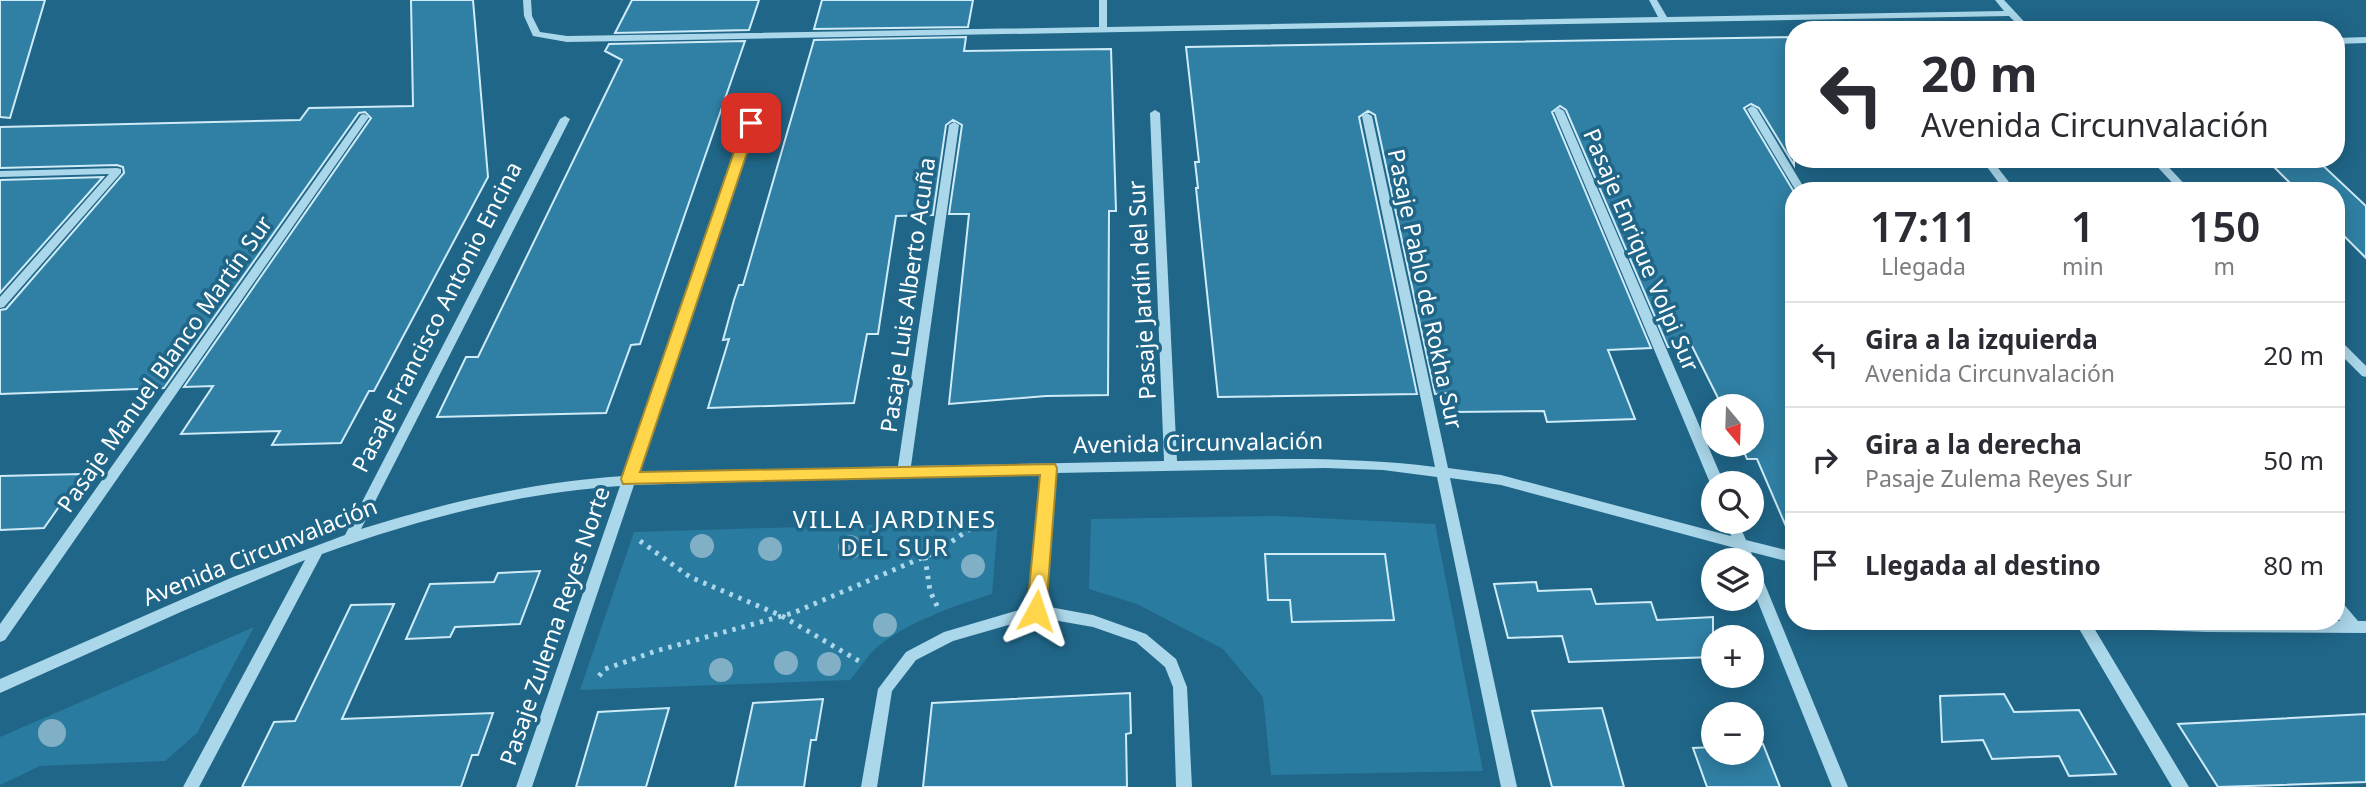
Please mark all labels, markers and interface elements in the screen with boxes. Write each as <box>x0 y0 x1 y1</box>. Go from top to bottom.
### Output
text: 20 m <box>1921 40 2038 106</box>
icon: left <box>1806 49 1897 140</box>
pin <box>721 93 781 153</box>
text: Avenida Circunvalación <box>1921 103 2269 146</box>
icon: arrive <box>732 104 770 142</box>
street label: Pasaje Enrique Volpi Sur <box>1576 123 1708 376</box>
street label: Pasaje Pablo de Rokha Sur <box>1381 146 1471 432</box>
street label: Pasaje Luis Alberto Acuña <box>872 155 942 434</box>
street label: Pasaje Francisco Antonio Encina <box>344 156 529 477</box>
street label: Pasaje Jardín del Sur <box>1119 179 1163 400</box>
text: 17:11 <box>1870 197 1977 254</box>
text: 1 <box>2071 197 2095 254</box>
text: 150 <box>2188 197 2260 254</box>
street label: Pasaje Manuel Blanco Martín Sur <box>49 208 280 518</box>
text: Llegada <box>1881 250 1966 282</box>
text: min <box>2062 250 2104 282</box>
text: m <box>2214 250 2235 282</box>
text: Gira a la izquierda <box>1865 321 2098 357</box>
icon: left <box>1806 336 1844 374</box>
text: 20 m <box>2263 337 2324 373</box>
text: Avenida Circunvalación <box>1865 357 2115 389</box>
north arrow <box>1701 394 1764 457</box>
map controls <box>1701 394 1764 765</box>
street label: Avenida Circunvalación <box>1073 424 1323 460</box>
text: Gira a la derecha <box>1865 426 2082 462</box>
icon: right <box>1806 441 1844 479</box>
text: 50 m <box>2263 442 2324 478</box>
text: Pasaje Zulema Reyes Sur <box>1865 462 2132 494</box>
button: search <box>1701 471 1764 534</box>
street label: Pasaje Zulema Reyes Norte <box>491 482 617 769</box>
street label: Avenida Circunvalación <box>138 489 382 613</box>
district label: VILLA JARDINES DEL SUR <box>793 502 997 563</box>
icon: arrive <box>1806 546 1844 584</box>
text: Llegada al destino <box>1865 547 2101 583</box>
text: 80 m <box>2263 547 2324 583</box>
button: layers <box>1701 548 1764 611</box>
position arrow <box>999 574 1073 648</box>
button: + <box>1701 625 1764 688</box>
button: − <box>1701 702 1764 765</box>

